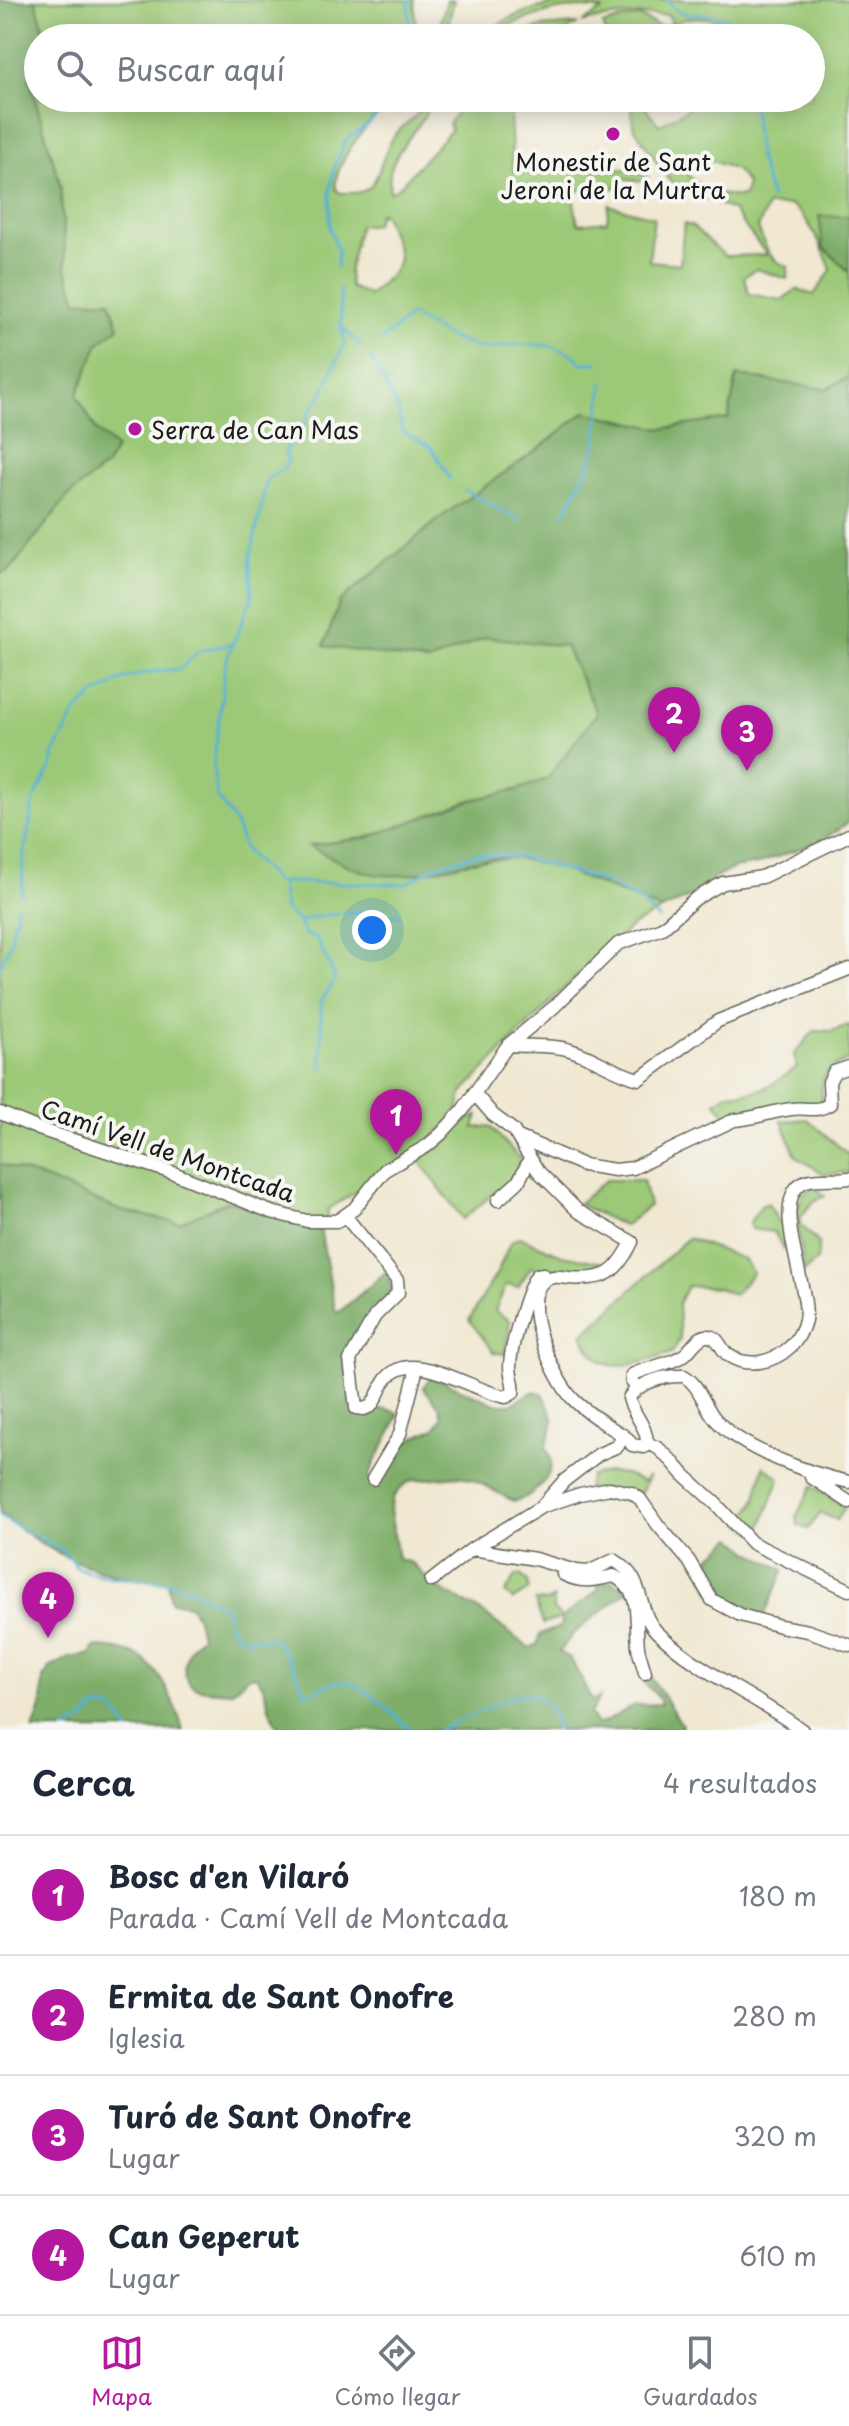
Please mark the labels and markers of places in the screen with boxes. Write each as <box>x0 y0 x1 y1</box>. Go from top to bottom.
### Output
marker: Monestir de Sant Jeroni de la Murtra <box>604 125 622 143</box>
place label: Monestir de Sant Jeroni de la Murtra <box>501 143 726 207</box>
place label: Serra de Can Mas <box>151 411 359 447</box>
marker: Serra de Can Mas <box>126 420 144 438</box>
pin: 2 <box>648 687 700 753</box>
pin: 3 <box>721 705 773 771</box>
pin: 1 <box>370 1089 422 1155</box>
pin: 4 <box>22 1572 74 1638</box>

